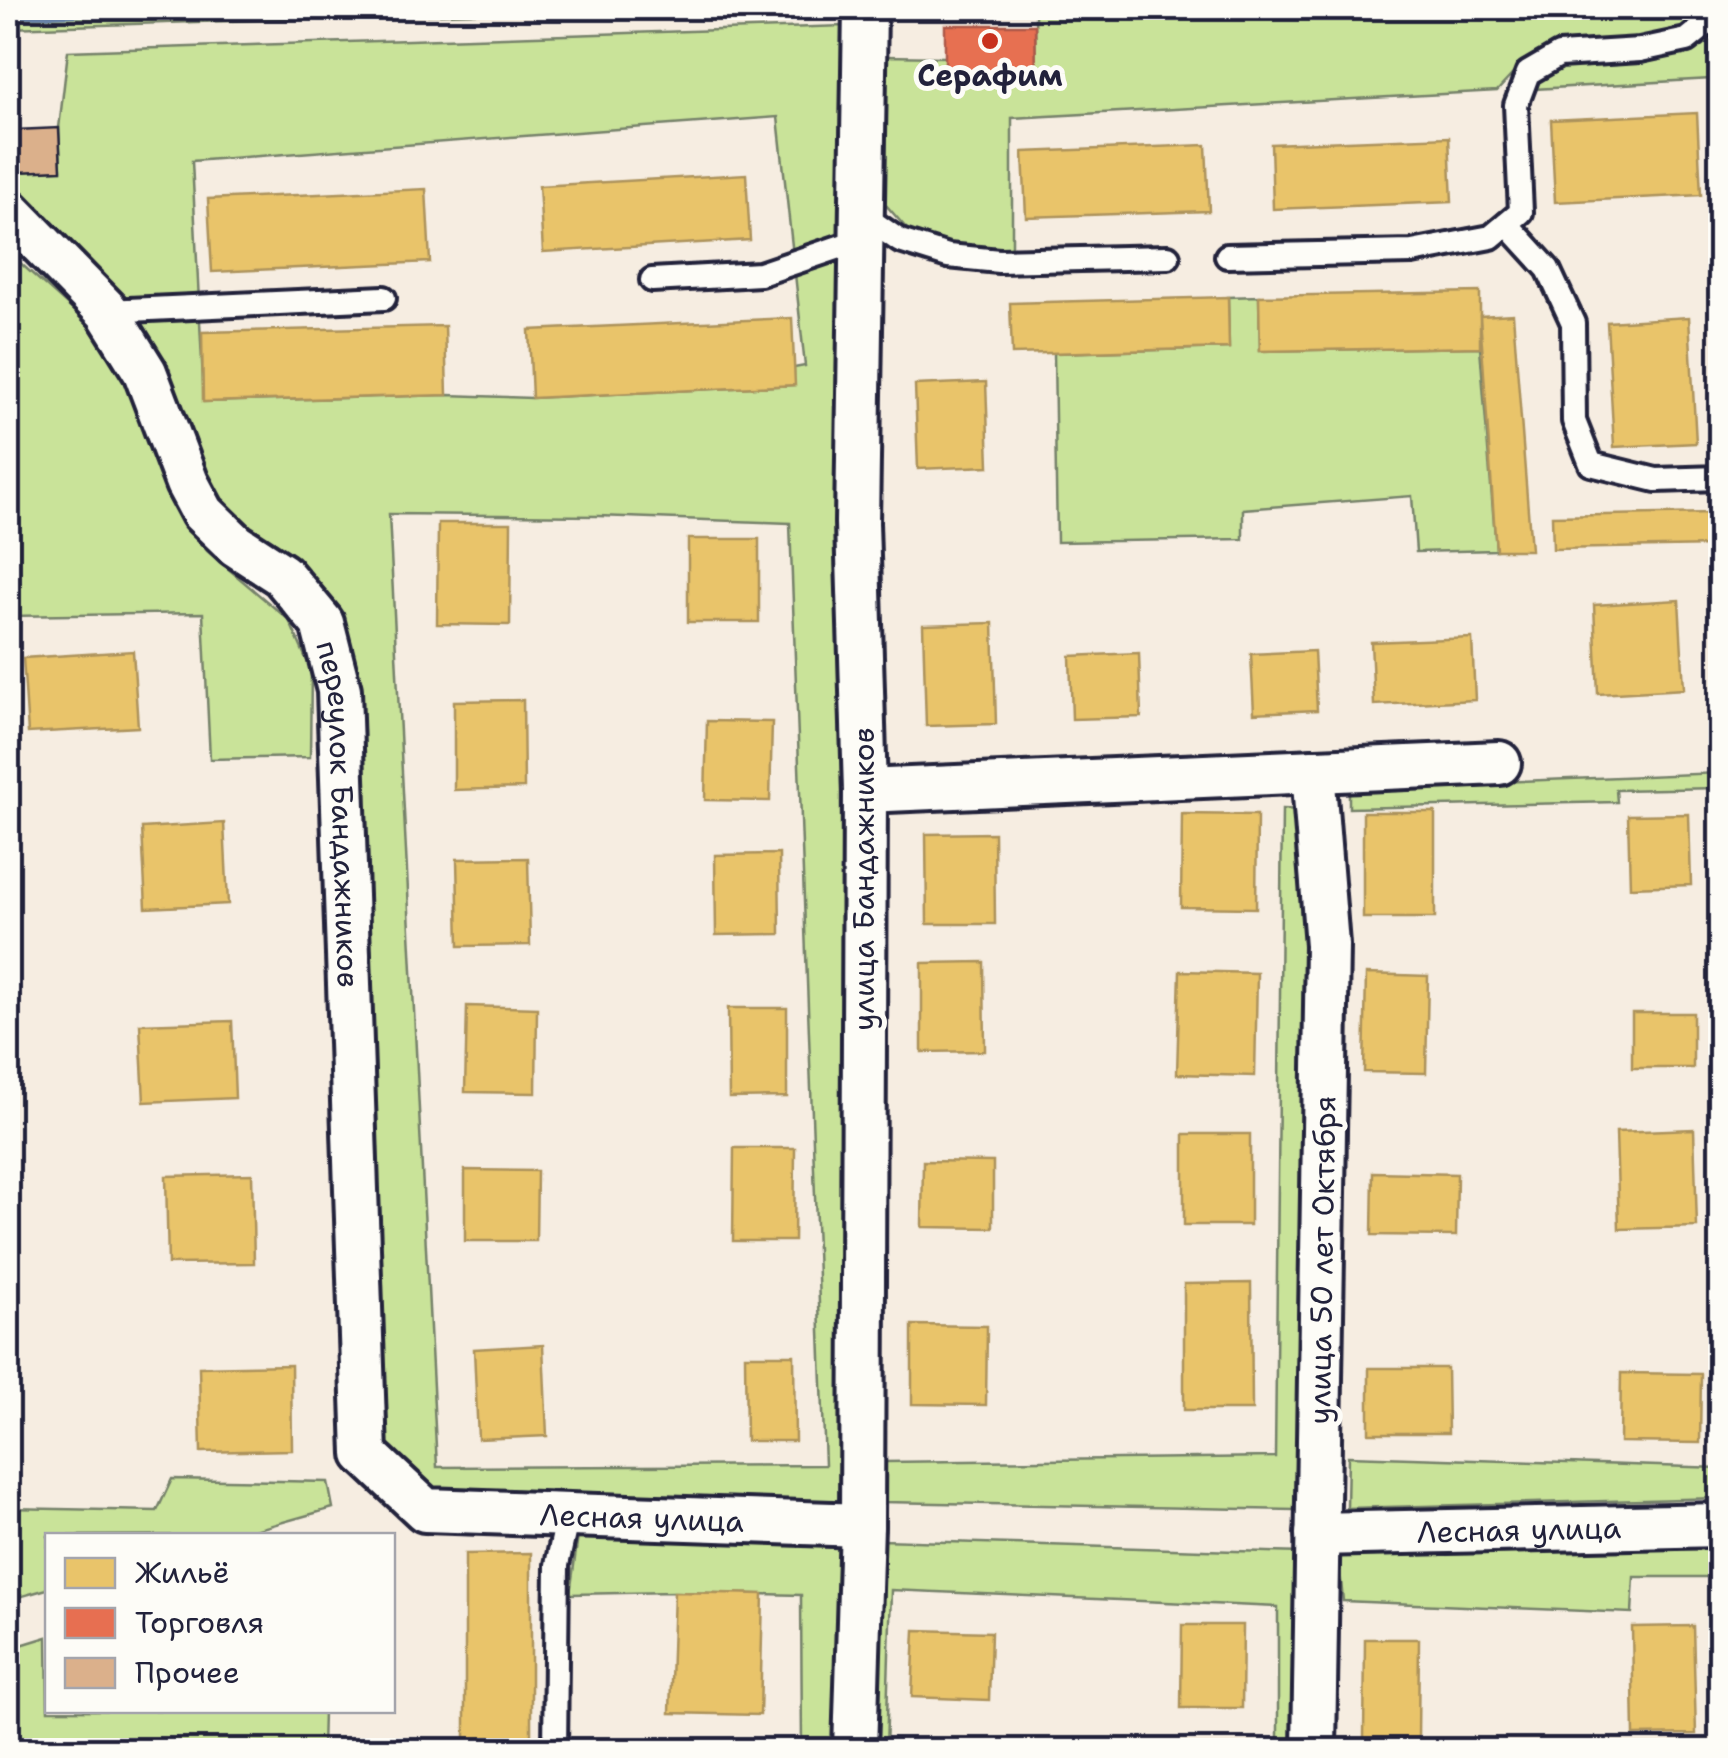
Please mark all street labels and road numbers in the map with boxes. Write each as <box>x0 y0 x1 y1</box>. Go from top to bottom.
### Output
street label: переулок Бандажников <box>307 636 370 988</box>
street label: улица Бандажников <box>843 727 884 1031</box>
street label: улица 50 лет Октября <box>1299 1095 1345 1425</box>
street label: Лесная улица <box>539 1493 745 1541</box>
street label: Лесная улица <box>1416 1507 1622 1552</box>

